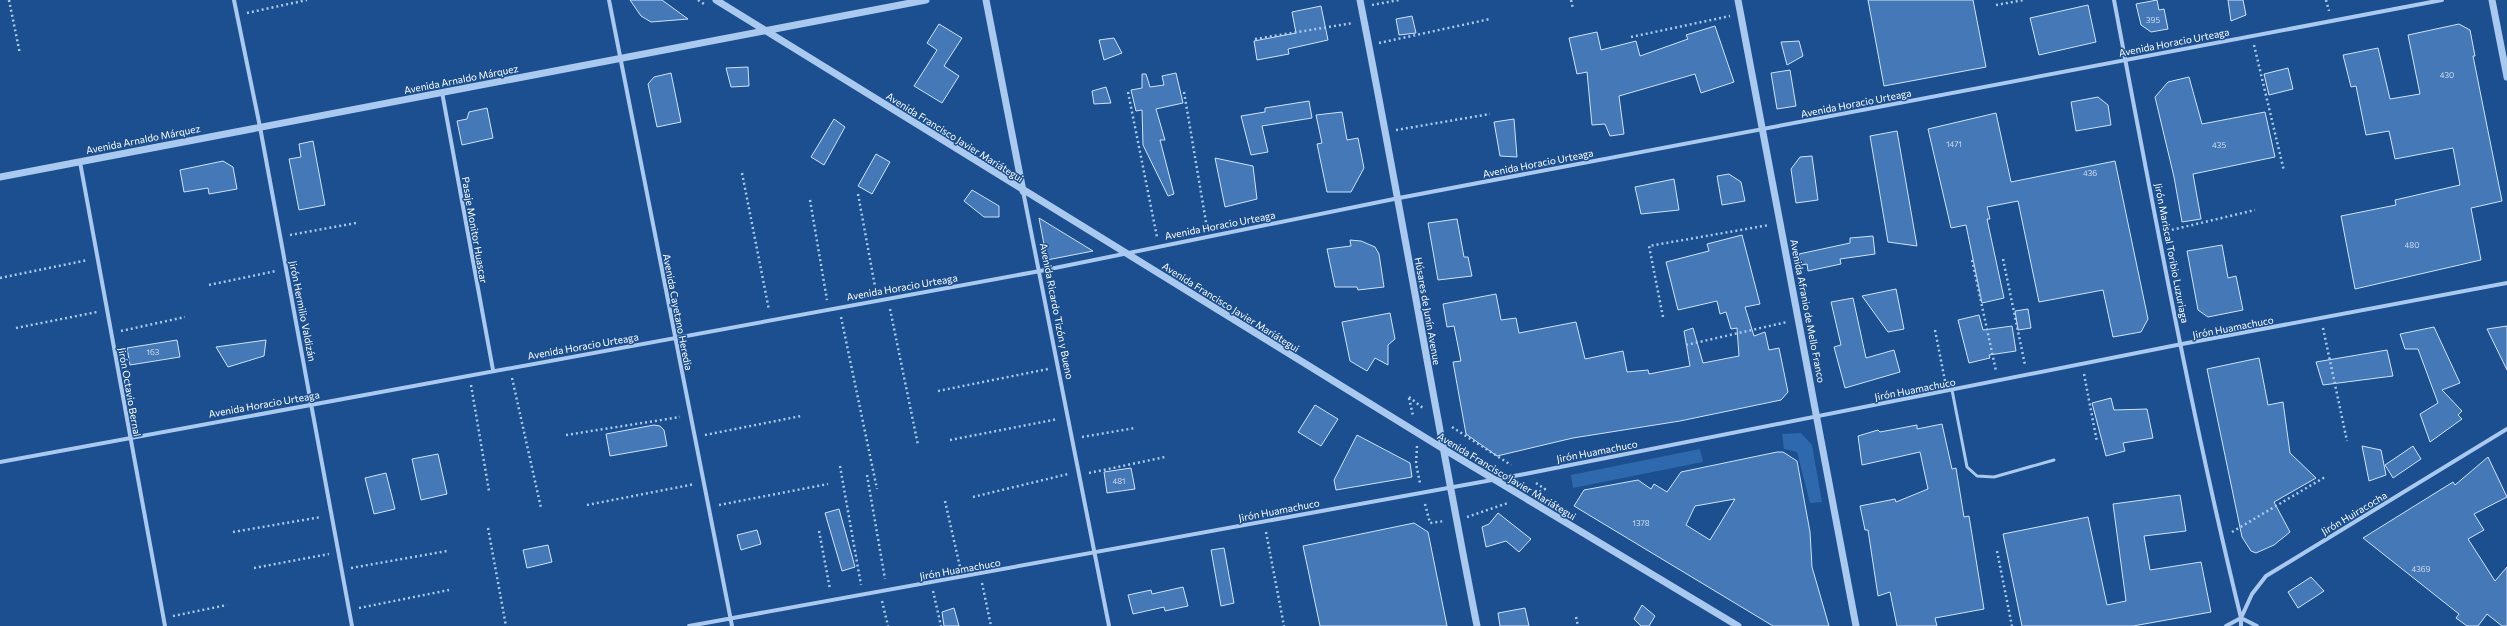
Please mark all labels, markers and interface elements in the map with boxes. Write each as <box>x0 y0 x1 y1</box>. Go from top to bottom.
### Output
house number: 395 <box>2146 15 2160 25</box>
street label: Avenida Horacio Urteaga <box>2118 25 2230 59</box>
street label: Avenida Arnaldo Márquez <box>403 62 519 96</box>
house number: 430 <box>2440 70 2454 80</box>
street label: Avenida Horacio Urteaga <box>1800 86 1912 120</box>
street label: Avenida Francisco Javier Mariátegui <box>884 90 1026 184</box>
street label: Avenida Arnaldo Márquez <box>85 122 201 156</box>
house number: 1471 <box>1946 139 1962 149</box>
house number: 435 <box>2212 140 2226 150</box>
street label: Avenida Horacio Urteaga <box>1482 146 1594 180</box>
house number: 436 <box>2083 168 2097 178</box>
street label: Pasaje Monitor Huascar <box>460 176 490 284</box>
street label: Jirón Mariscal Toribio Luzuriaga <box>2153 182 2191 324</box>
street label: Avenida Horacio Urteaga <box>1164 208 1276 242</box>
street label: Avenida Afranio de Mello Franco <box>1788 238 1828 384</box>
house number: 480 <box>2405 240 2419 250</box>
street label: Avenida Ricardo Tizón y Bueno <box>1038 242 1076 380</box>
street label: Avenida Cayetano Heredia <box>661 253 695 371</box>
street label: Húsares de Junín Avenue <box>1413 256 1443 366</box>
street label: Jirón Hermilio Valdizán <box>287 260 319 362</box>
street label: Avenida Francisco Javier Mariátegui <box>1160 260 1302 354</box>
street label: Avenida Horacio Urteaga <box>846 271 958 303</box>
street label: Jirón Huamachuco <box>2191 313 2275 341</box>
street label: Avenida Horacio Urteaga <box>527 330 639 362</box>
street label: Jirón Octavio Bernal <box>116 347 144 437</box>
house number: 163 <box>147 347 160 357</box>
street label: Jirón Huamachuco <box>1873 375 1957 403</box>
street label: Avenida Horacio Urteaga <box>208 388 320 420</box>
street label: Avenida Francisco Javier Mariátegui <box>1436 430 1578 522</box>
street label: Jirón Huamachuco <box>1555 437 1639 465</box>
house number: 481 <box>1112 476 1126 486</box>
street label: Jirón Huiracocha <box>2319 489 2389 537</box>
street label: Jirón Huamachuco <box>1237 496 1321 524</box>
house number: 1378 <box>1632 518 1650 528</box>
street label: Jirón Huamachuco <box>918 556 1002 582</box>
house number: 4369 <box>2412 564 2431 574</box>

